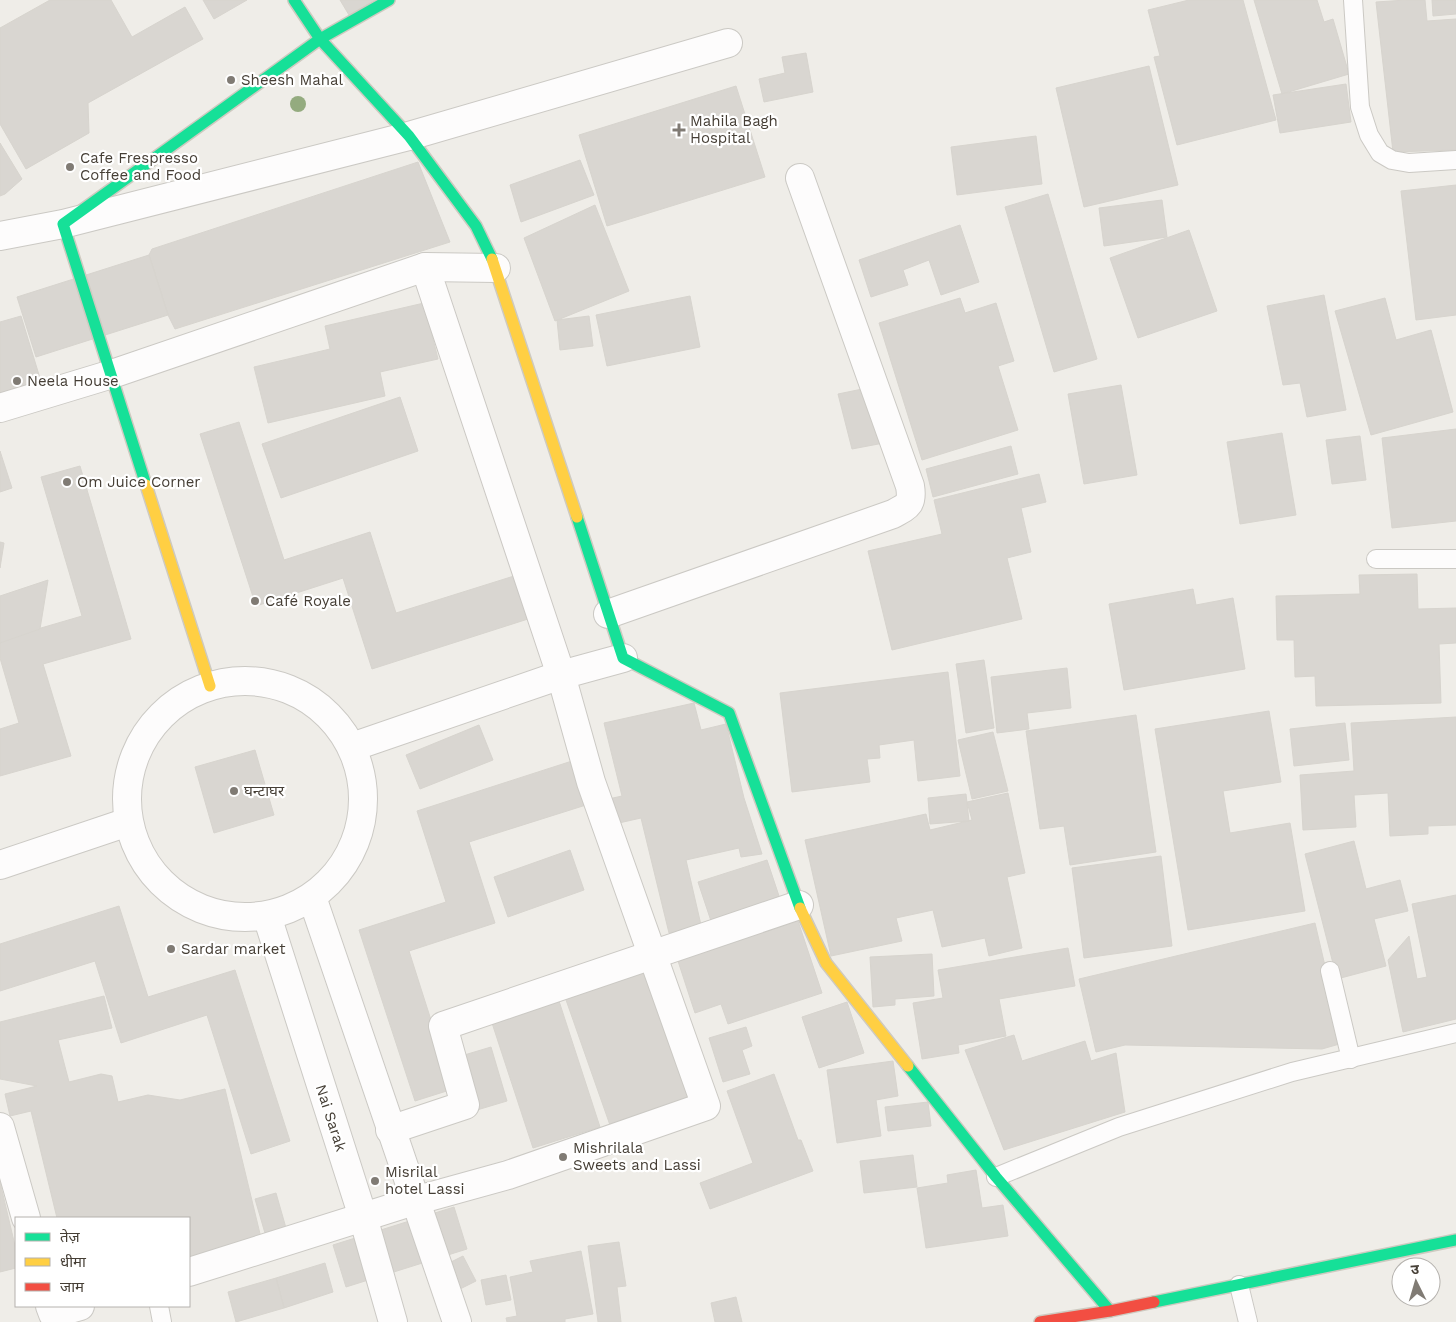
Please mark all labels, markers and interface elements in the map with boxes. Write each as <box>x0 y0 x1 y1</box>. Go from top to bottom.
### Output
place label: Sheesh Mahal <box>241 71 344 89</box>
marker: Sheesh Mahal <box>225 74 237 86</box>
place label: Mahila Bagh Hospital <box>690 112 778 147</box>
marker: Mahila Bagh Hospital <box>672 123 686 137</box>
place label: Cafe Frespresso Coffee and Food <box>80 149 201 184</box>
marker: Cafe Frespresso Coffee and Food <box>64 161 76 173</box>
place label: Neela House <box>27 372 119 390</box>
marker: Neela House <box>11 375 23 387</box>
place label: Om Juice Corner <box>77 473 200 491</box>
marker: Om Juice Corner <box>61 476 73 488</box>
place label: Café Royale <box>265 592 351 610</box>
marker: Café Royale <box>249 595 261 607</box>
place label: घन्टाघर <box>244 782 285 800</box>
marker: घन्टाघर <box>228 785 240 797</box>
place label: Sardar market <box>181 940 286 958</box>
marker: Sardar market <box>165 943 177 955</box>
street label: Nai Sarak <box>312 1082 350 1154</box>
place label: Mishrilala Sweets and Lassi <box>573 1139 701 1174</box>
marker: Mishrilala Sweets and Lassi <box>557 1151 569 1163</box>
place label: Misrilal hotel Lassi <box>385 1163 465 1198</box>
marker: Misrilal hotel Lassi <box>369 1175 381 1187</box>
legend <box>15 1217 190 1307</box>
text: तेज़ <box>60 1228 81 1246</box>
text: धीमा <box>60 1253 87 1271</box>
north arrow <box>1391 1257 1441 1307</box>
text: उ <box>1410 1261 1420 1277</box>
text: जाम <box>60 1278 85 1296</box>

